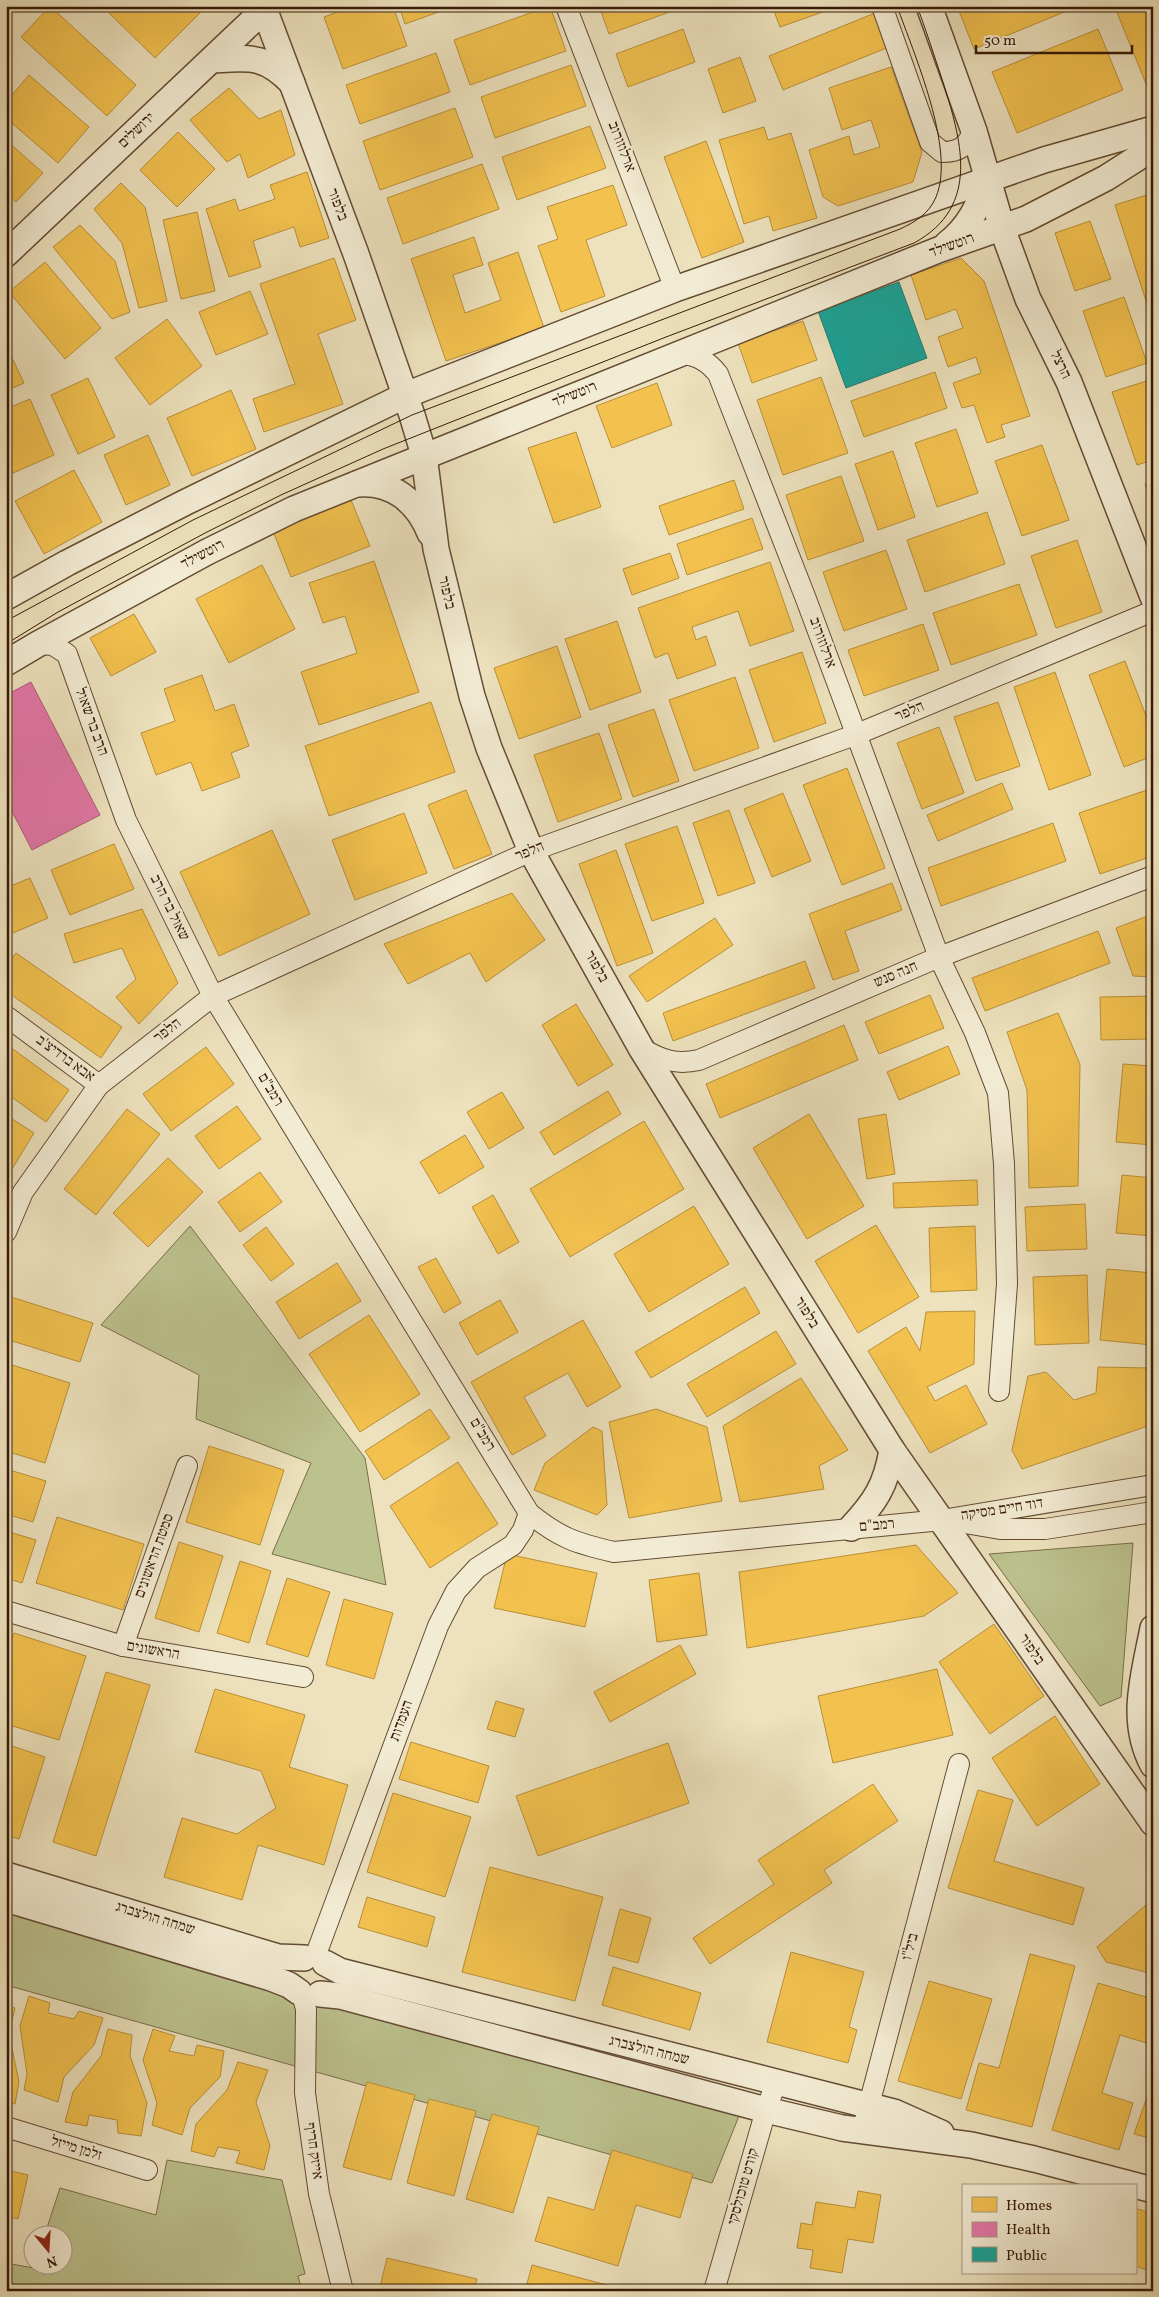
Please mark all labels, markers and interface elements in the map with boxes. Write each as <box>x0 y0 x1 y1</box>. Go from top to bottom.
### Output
scale bar <box>976 22 1133 54</box>
text: 50 m <box>984 31 1016 52</box>
street label: ירושלים <box>114 108 160 154</box>
street label: ארלוזורוב <box>602 119 640 175</box>
street label: בלפור <box>321 186 353 224</box>
street label: רוטשילד <box>927 228 977 264</box>
street label: הרצל <box>1044 347 1076 383</box>
street label: רוטשילד <box>549 377 601 413</box>
street label: רוטשילד <box>177 535 229 575</box>
street label: בלפור <box>432 574 460 612</box>
street label: ארלוזורוב <box>803 615 841 671</box>
street label: הרב בר שאול <box>69 685 113 759</box>
street label: הלפר <box>892 696 928 728</box>
street label: הלפר <box>512 837 548 867</box>
street label: שאול בר הרב <box>144 871 194 945</box>
street label: בלפור <box>579 947 613 987</box>
street label: חנה סנש <box>871 956 921 994</box>
street label: הלפר <box>150 1013 186 1049</box>
street label: אבא ברדיצ'ב <box>31 1030 99 1088</box>
street label: רמב"ם <box>252 1069 288 1111</box>
street label: בלפור <box>788 1293 824 1333</box>
street label: רמב"ם <box>464 1414 500 1456</box>
street label: דוד חיים מסיקה <box>959 1493 1045 1527</box>
street label: סמטת הראשונים <box>130 1511 180 1601</box>
street label: רמב"ם <box>858 1514 896 1538</box>
street label: בלפור <box>1013 1630 1049 1670</box>
street label: הראשונים <box>125 1636 181 1666</box>
street label: העמדות <box>385 1697 419 1745</box>
street label: שמחה הולצברג <box>113 1897 197 1941</box>
street label: ביל"ו <box>897 1931 925 1963</box>
street label: שמחה הולצברג <box>607 2031 691 2071</box>
street label: אייזק חריף <box>299 2121 327 2181</box>
street label: זלמן מייזל <box>48 2131 104 2167</box>
street label: קורט טוכולסקי <box>723 2146 765 2228</box>
legend <box>962 2184 1136 2274</box>
text: Homes <box>1006 2196 1052 2217</box>
text: Health <box>1006 2220 1051 2241</box>
north arrow <box>22 2224 72 2274</box>
text: Public <box>1006 2246 1047 2267</box>
text: N <box>44 2250 59 2272</box>

